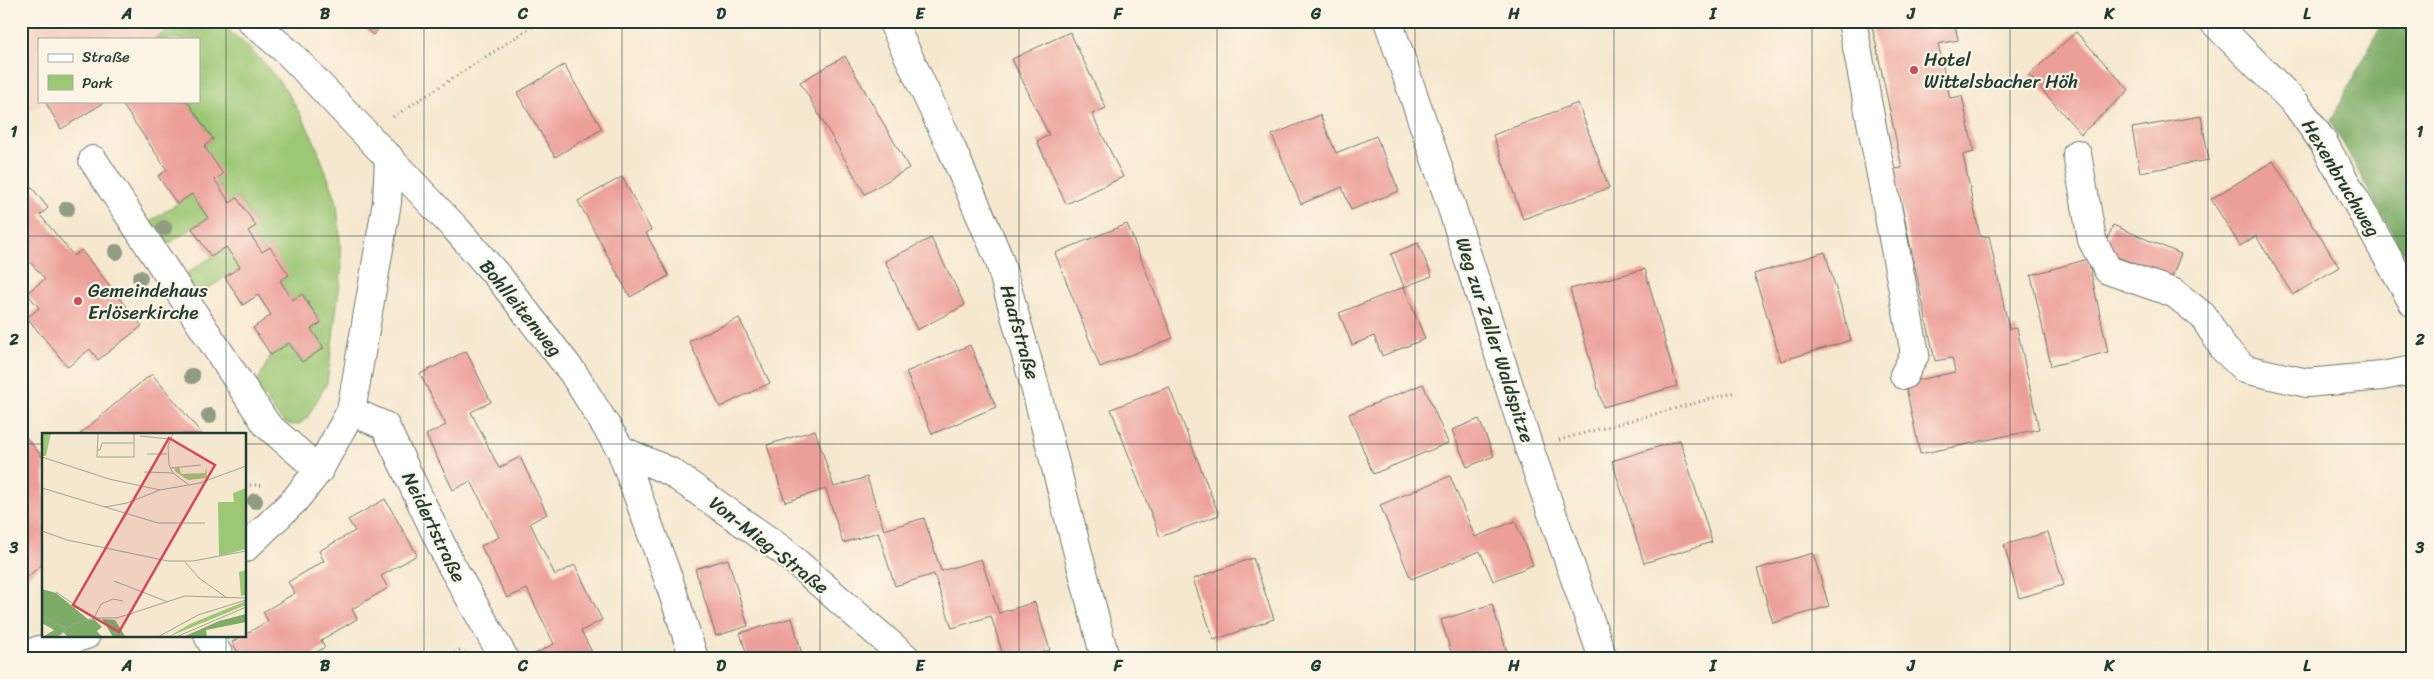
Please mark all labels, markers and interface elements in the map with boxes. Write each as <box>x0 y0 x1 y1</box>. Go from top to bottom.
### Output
text: A <box>121 0 132 28</box>
text: B <box>320 0 331 28</box>
text: C <box>517 0 529 28</box>
text: D <box>716 0 726 28</box>
text: E <box>916 0 926 28</box>
text: F <box>1113 0 1124 28</box>
text: G <box>1310 0 1322 28</box>
text: H <box>1507 0 1520 28</box>
text: I <box>1709 0 1718 28</box>
text: J <box>1906 0 1916 28</box>
text: K <box>2103 0 2115 28</box>
text: L <box>2303 0 2311 28</box>
legend <box>38 38 200 102</box>
place label: Hotel Wittelsbacher Höh <box>1924 43 2078 98</box>
text: Straße <box>82 44 130 70</box>
marker: Hotel Wittelsbacher Höh <box>1908 64 1920 76</box>
text: Park <box>82 70 113 96</box>
street label: Hexenbruchweg <box>2293 113 2390 244</box>
text: 1 <box>11 117 18 146</box>
text: 1 <box>2417 117 2424 146</box>
street label: Weg zur Zeller Waldspitze <box>1446 233 1544 447</box>
street label: Bohlleitenweg <box>471 252 571 365</box>
place label: Gemeindehaus Erlöserkirche <box>88 274 208 329</box>
street label: Haafstraße <box>991 281 1049 384</box>
marker: Gemeindehaus Erlöserkirche <box>72 295 84 307</box>
text: 2 <box>8 325 19 354</box>
text: 2 <box>2414 325 2425 354</box>
inset map <box>42 433 246 636</box>
street label: Neidertstraße <box>393 466 475 588</box>
street label: Von-Mieg-Straße <box>702 487 837 603</box>
text: 3 <box>9 533 19 562</box>
text: 3 <box>2415 533 2425 562</box>
text: A <box>121 651 132 679</box>
text: B <box>320 651 331 679</box>
text: C <box>517 651 529 679</box>
text: D <box>716 651 726 679</box>
text: E <box>916 651 926 679</box>
text: F <box>1113 651 1124 679</box>
text: G <box>1310 651 1322 679</box>
text: H <box>1507 651 1520 679</box>
text: I <box>1709 651 1718 679</box>
text: J <box>1906 651 1916 679</box>
text: K <box>2103 651 2115 679</box>
text: L <box>2303 651 2311 679</box>

